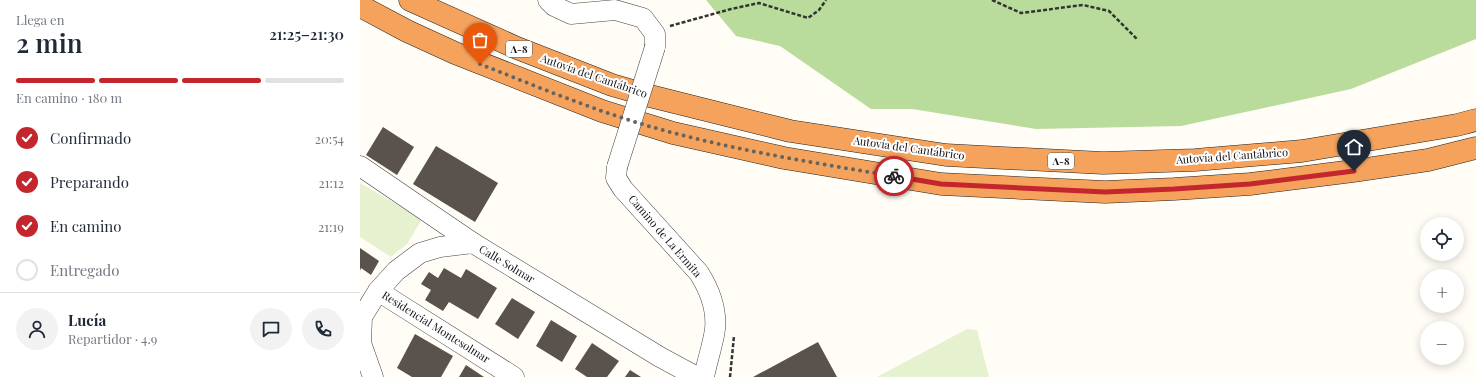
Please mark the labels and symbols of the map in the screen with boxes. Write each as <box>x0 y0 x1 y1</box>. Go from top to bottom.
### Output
pin <box>463 23 497 64</box>
road number: A-8 <box>506 41 532 57</box>
street label: Autovía del Cantábrico <box>538 50 650 101</box>
pin <box>1337 130 1371 171</box>
street label: Autovía del Cantábrico <box>852 132 966 163</box>
street label: Autovía del Cantábrico <box>1175 144 1288 167</box>
road number: A-8 <box>1048 153 1074 169</box>
courier <box>874 156 914 196</box>
street label: Camino de La Ermita <box>625 191 706 280</box>
street label: Calle Solmar <box>477 241 538 286</box>
street label: Residencial Montesolmar <box>379 287 493 366</box>

